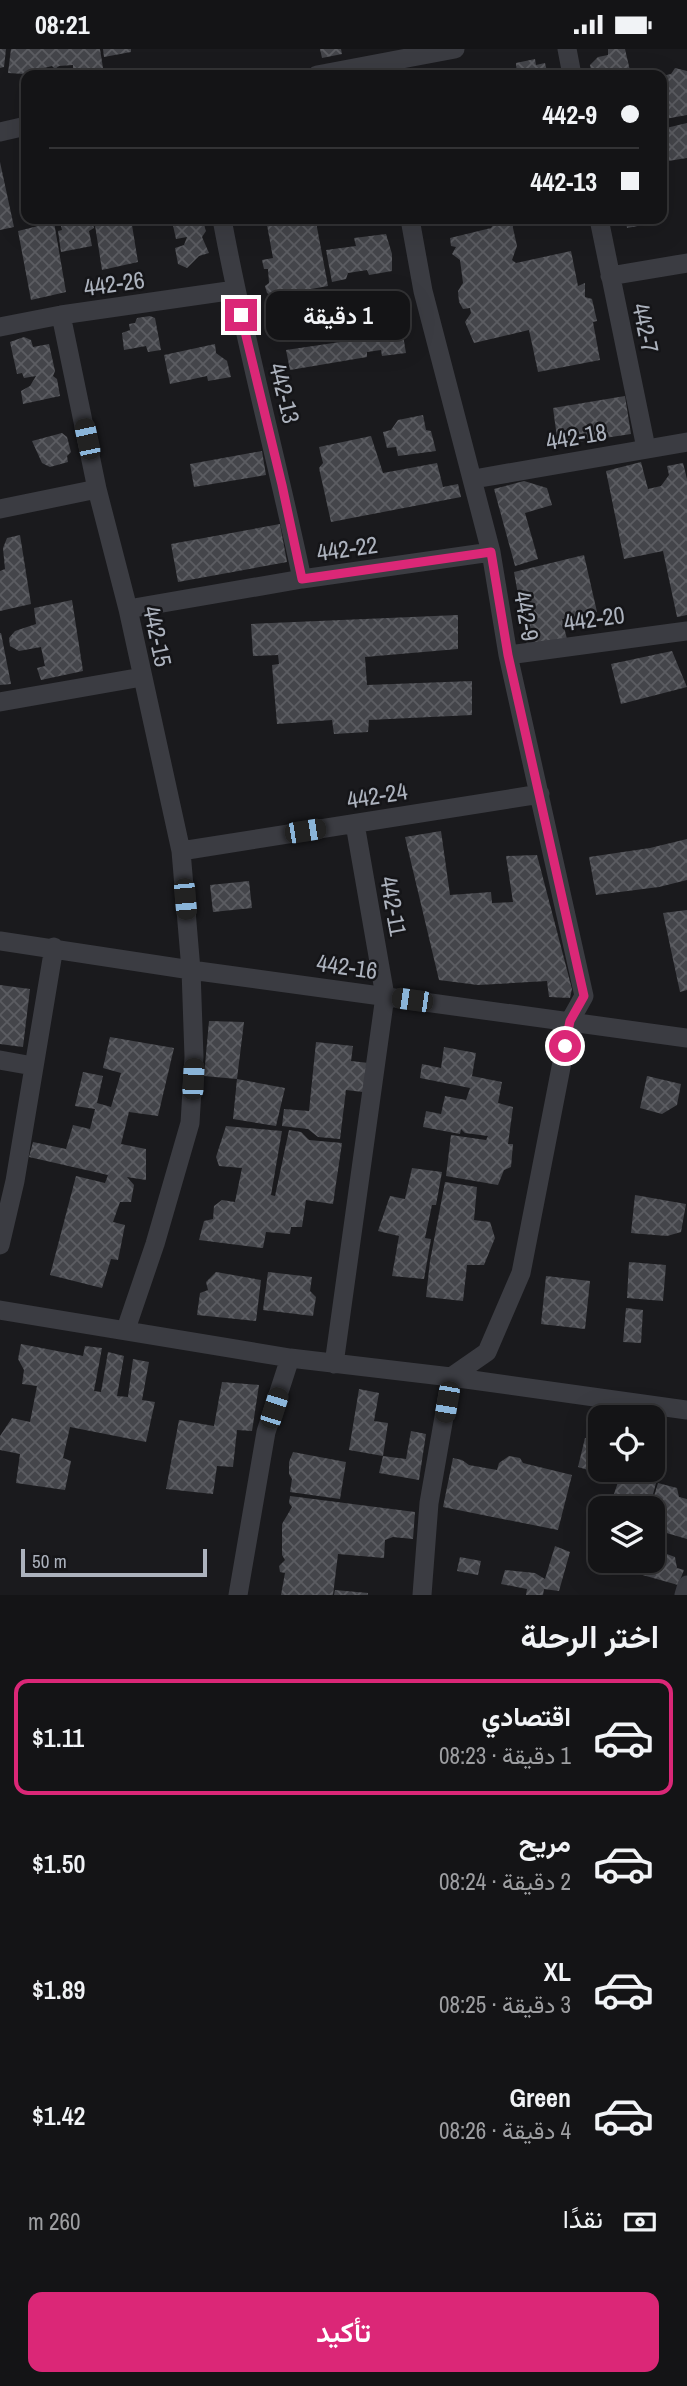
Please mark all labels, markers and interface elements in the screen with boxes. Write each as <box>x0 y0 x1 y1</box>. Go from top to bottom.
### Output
text: 08:21 <box>35 7 90 42</box>
text: 442-9 <box>542 97 597 132</box>
text: 442-13 <box>531 164 597 199</box>
street label: 442-26 <box>81 263 147 303</box>
callout: 1 دقيقة <box>266 291 409 339</box>
route end <box>225 299 257 331</box>
text: 1 دقيقة <box>303 300 373 331</box>
street label: 442-7 <box>625 300 667 356</box>
street label: 442-13 <box>262 359 308 427</box>
street label: 442-18 <box>543 415 609 457</box>
car <box>73 416 102 462</box>
street label: 442-22 <box>314 528 380 568</box>
street label: 442-9 <box>507 588 547 644</box>
street label: 442-20 <box>561 598 627 638</box>
street label: 442-15 <box>136 603 180 669</box>
street label: 442-24 <box>344 774 410 816</box>
car <box>283 817 328 845</box>
street label: 442-11 <box>373 874 415 938</box>
car <box>173 877 198 921</box>
street label: 442-16 <box>314 946 380 986</box>
car <box>390 987 435 1013</box>
route start <box>549 1030 581 1062</box>
car <box>182 1057 205 1101</box>
car <box>434 1379 461 1425</box>
car <box>258 1385 291 1431</box>
map controls <box>588 1405 665 1573</box>
button: locate <box>588 1405 665 1482</box>
button: layers <box>588 1496 665 1573</box>
scale bar <box>21 1546 206 1578</box>
text: 50 m <box>32 1548 67 1574</box>
text: اختر الرحلة <box>520 1615 659 1658</box>
text: اقتصادي <box>482 1699 571 1734</box>
icon: car <box>592 1706 655 1769</box>
text: $1.11 <box>32 1720 84 1755</box>
text: 1 دقيقة · 08:23 <box>439 1740 571 1771</box>
text: مريح <box>519 1825 571 1860</box>
icon: car <box>592 1832 655 1895</box>
text: $1.50 <box>32 1846 85 1881</box>
text: 2 دقيقة · 08:24 <box>439 1866 571 1897</box>
text: XL <box>544 1954 571 1989</box>
icon: car <box>592 1958 655 2021</box>
text: $1.89 <box>32 1972 85 2007</box>
text: 3 دقيقة · 08:25 <box>439 1989 571 2020</box>
text: Green <box>509 2080 571 2115</box>
icon: car <box>592 2084 655 2147</box>
text: $1.42 <box>32 2098 85 2133</box>
text: 4 دقيقة · 08:26 <box>439 2115 571 2146</box>
text: نقدًا <box>563 2201 603 2236</box>
icon: cash <box>621 2203 659 2241</box>
text: 260 m <box>28 2206 80 2237</box>
button: تأكيد <box>28 2292 659 2372</box>

